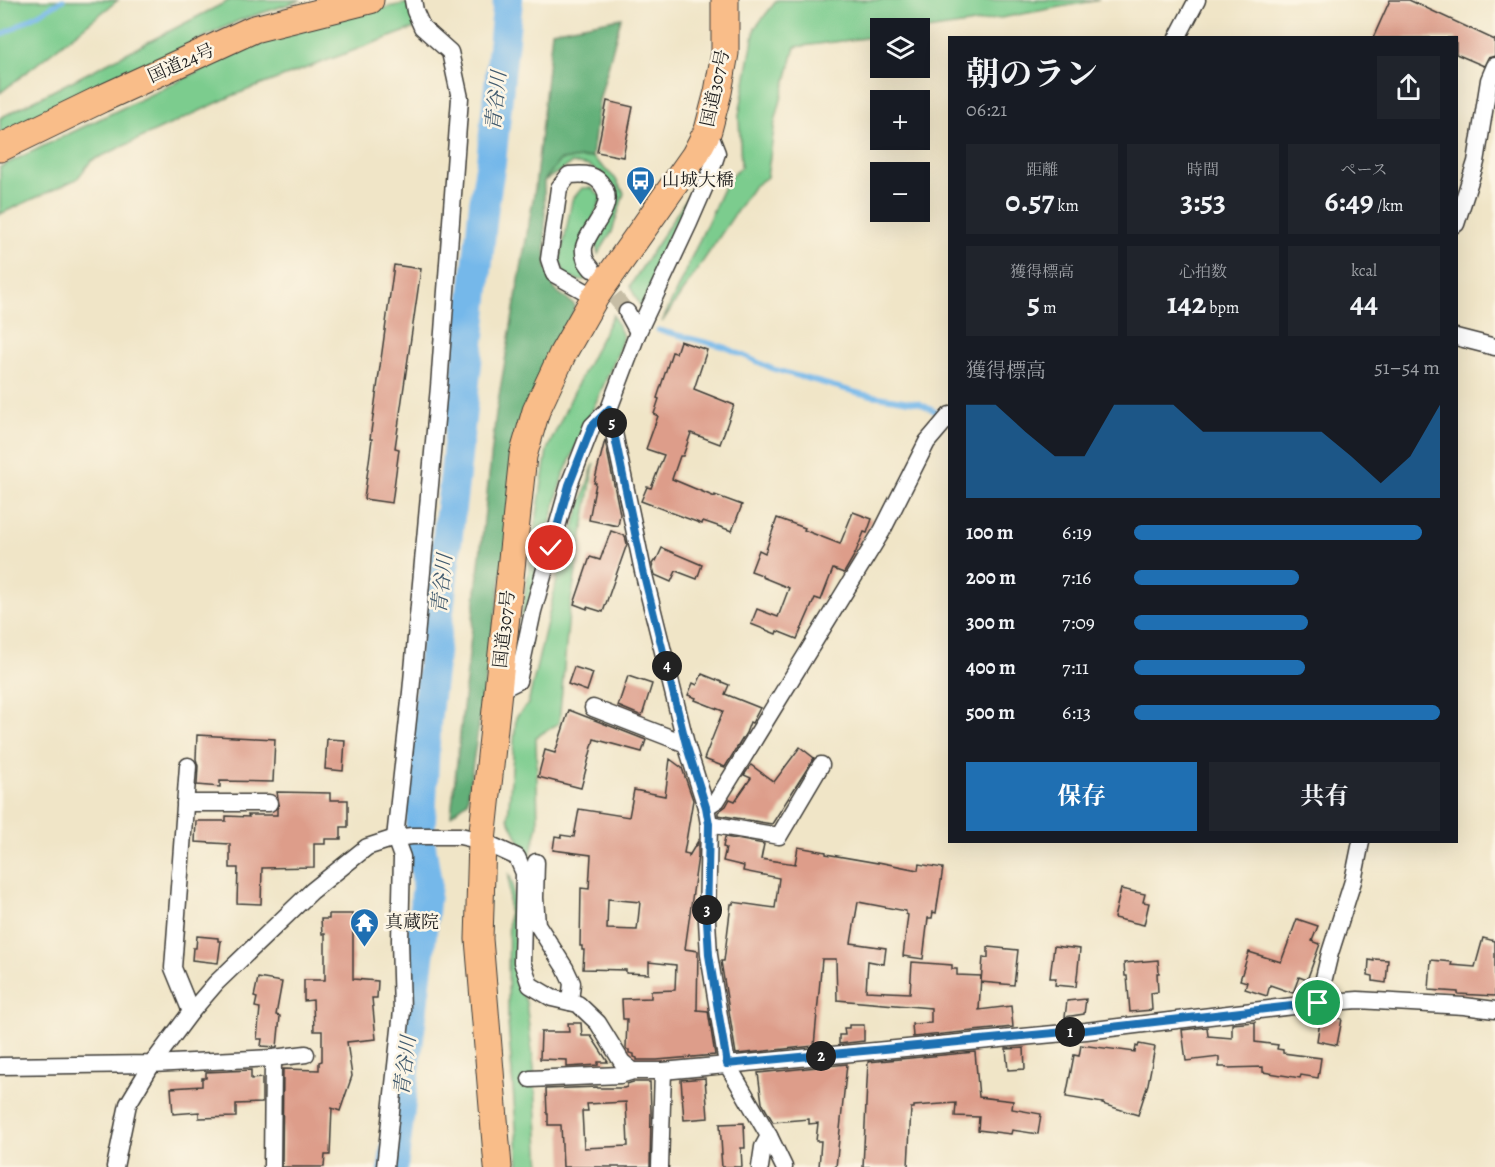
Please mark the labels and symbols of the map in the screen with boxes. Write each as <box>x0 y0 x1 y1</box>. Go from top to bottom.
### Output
street label: 国道24号 <box>144 38 218 88</box>
street label: 国道307号 <box>695 47 735 129</box>
water label: 青谷川 <box>479 68 513 132</box>
bus stop icon: 山城大橋 <box>625 164 657 206</box>
place label: 山城大橋 <box>662 168 734 192</box>
pin: 5 <box>597 408 627 438</box>
pin <box>525 522 576 573</box>
water label: 青谷川 <box>425 551 459 615</box>
street label: 国道307号 <box>488 589 520 669</box>
pin: 4 <box>652 651 682 681</box>
pin: 3 <box>692 895 722 925</box>
temple icon: 真蔵院 <box>348 906 380 948</box>
place label: 真蔵院 <box>385 910 439 934</box>
pin <box>1292 977 1343 1028</box>
pin: 1 <box>1055 1017 1085 1047</box>
water label: 青谷川 <box>388 1033 422 1097</box>
pin: 2 <box>806 1041 836 1071</box>

